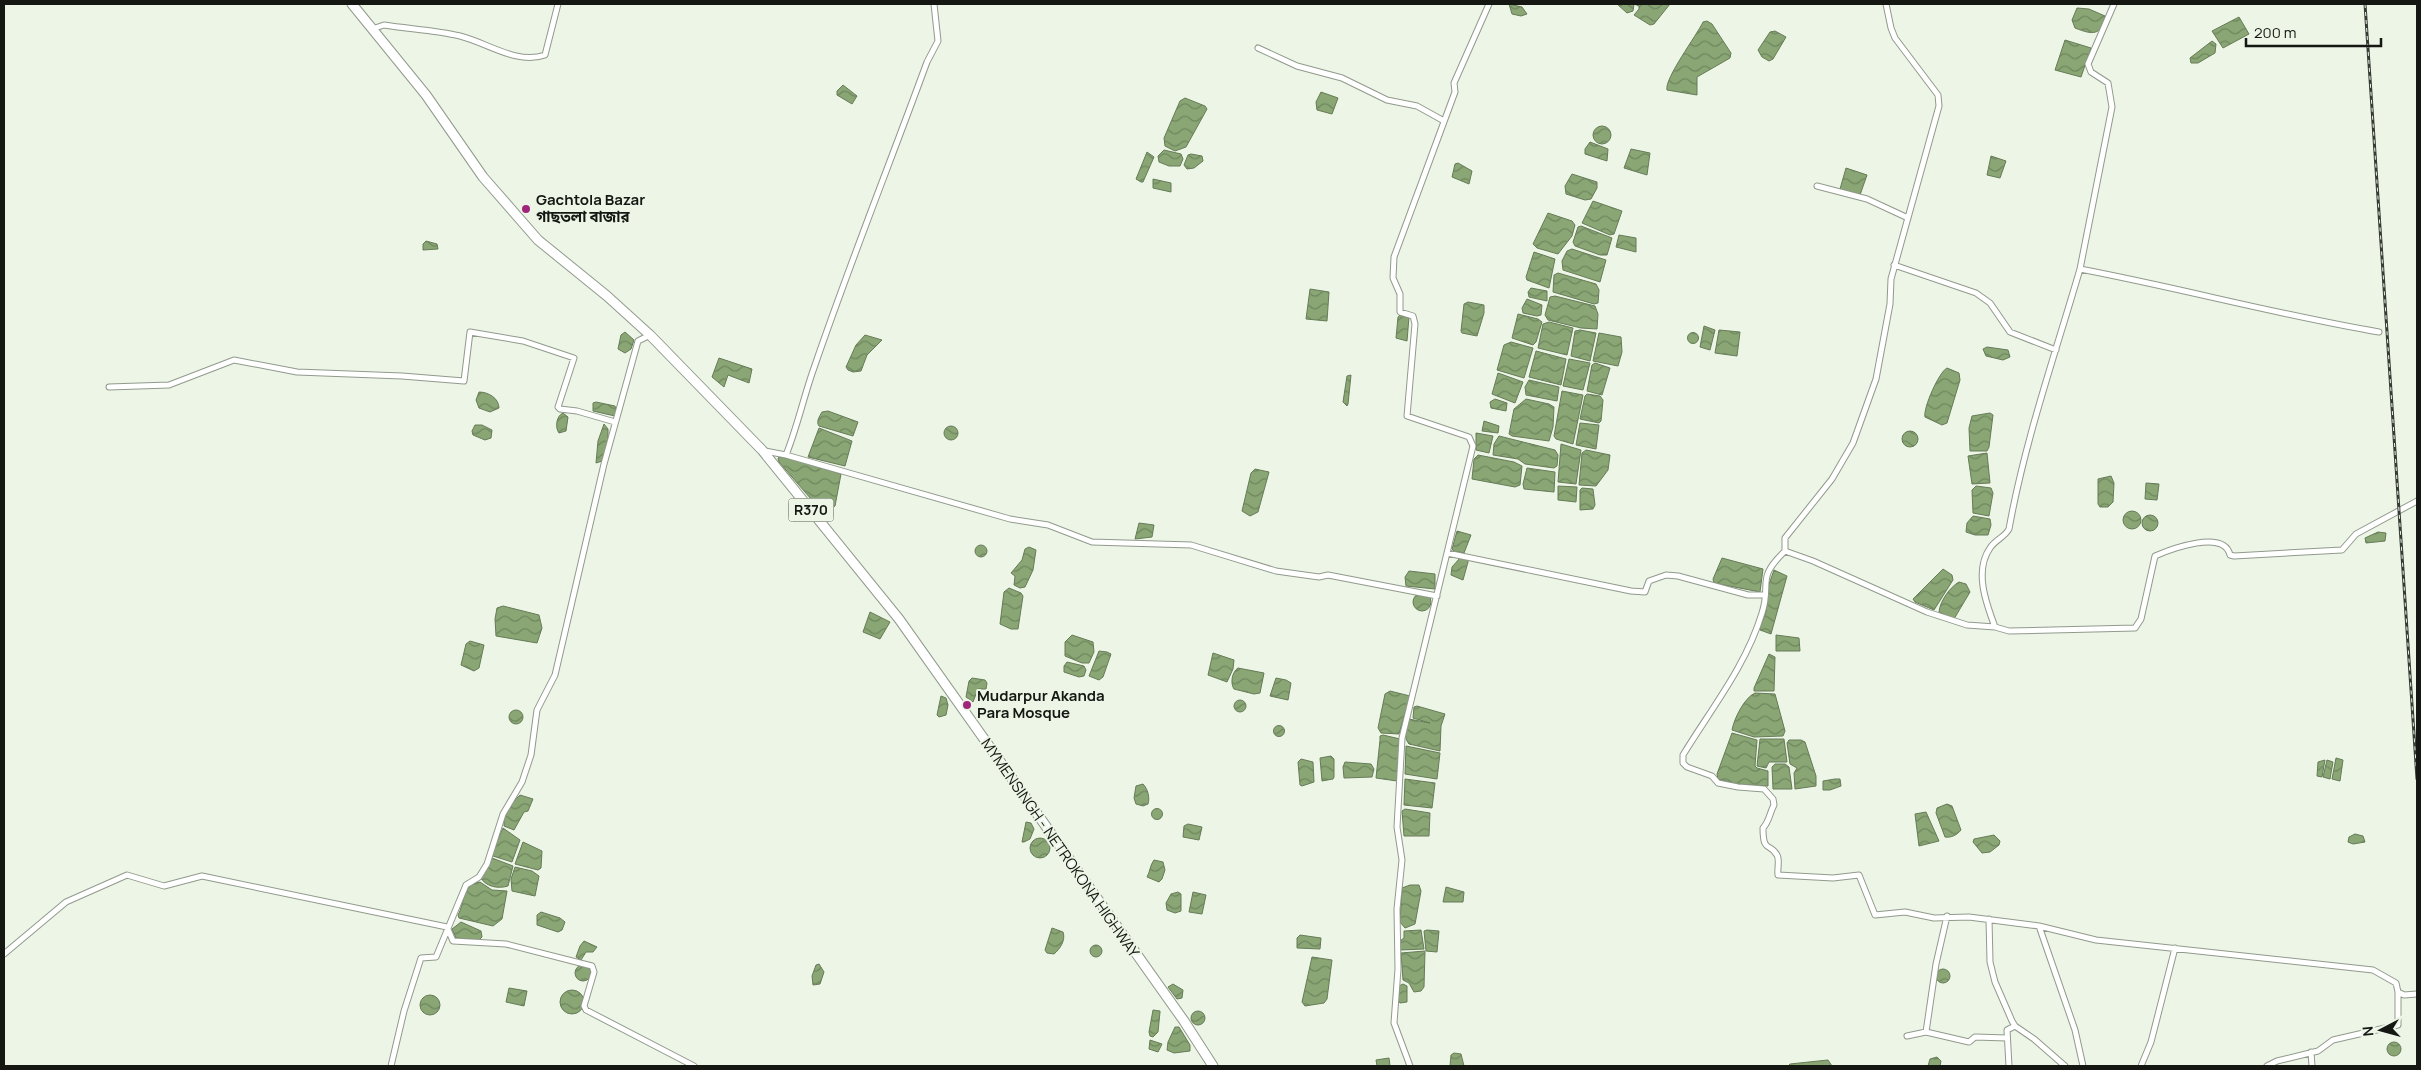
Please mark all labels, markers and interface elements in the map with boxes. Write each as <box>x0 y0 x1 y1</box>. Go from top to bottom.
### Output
scale bar <box>2246 15 2381 47</box>
text: 200 m <box>2254 22 2297 43</box>
place label: Gachtola Bazar গাছতলা বাজার <box>536 189 645 227</box>
marker: Gachtola Bazar গাছতলা বাজার <box>520 203 532 215</box>
road number: R370 <box>788 498 834 522</box>
place label: Mudarpur Akanda Para Mosque <box>977 685 1105 723</box>
marker: Mudarpur Akanda Para Mosque <box>961 699 973 711</box>
street label: MYMENSINGH - NETROKONA HIGHWAY <box>976 734 1145 962</box>
north arrow <box>2356 1005 2406 1055</box>
text: N <box>2358 1025 2378 1037</box>

